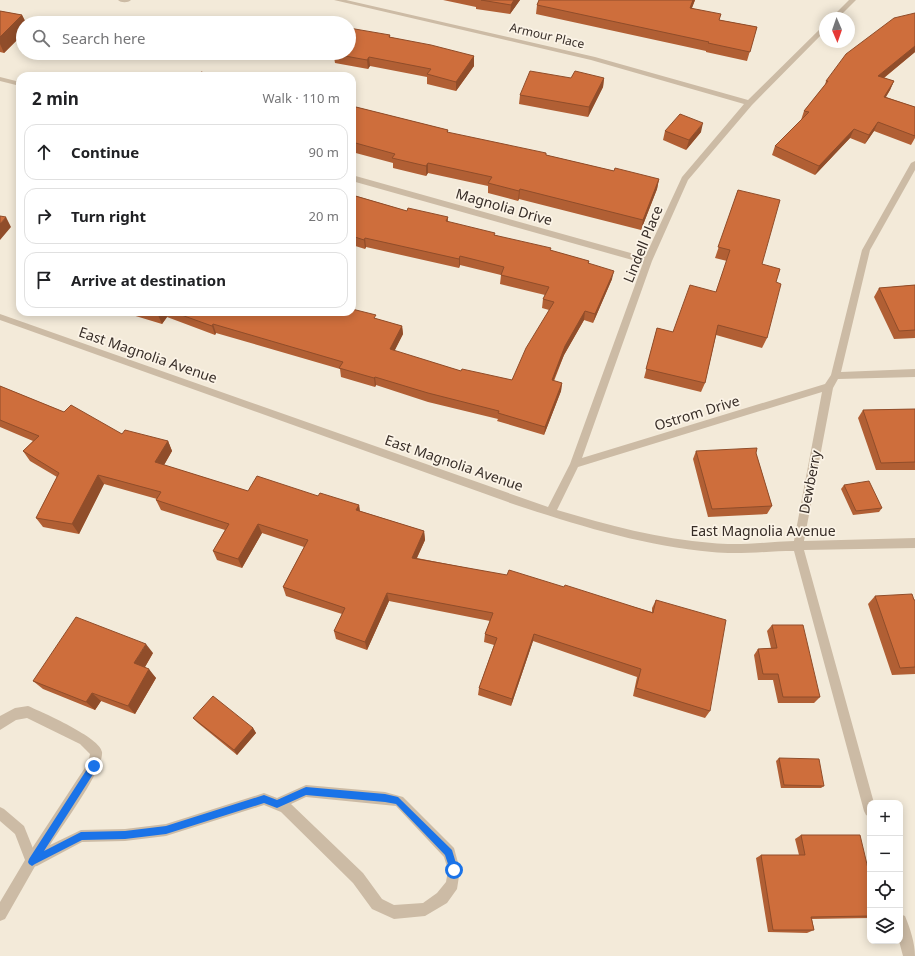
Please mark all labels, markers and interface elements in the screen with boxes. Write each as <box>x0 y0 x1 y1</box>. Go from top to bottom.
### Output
north arrow <box>819 12 855 48</box>
search box <box>16 16 356 60</box>
street label: Armour Place <box>508 19 586 52</box>
icon: search <box>30 27 52 49</box>
text: Search here <box>62 28 145 48</box>
text: 2 min <box>32 87 79 110</box>
text: Walk · 110 m <box>262 89 340 107</box>
icon: ahead <box>33 141 55 163</box>
text: Continue <box>71 142 139 162</box>
text: 90 m <box>309 143 339 161</box>
street label: Magnolia Drive <box>454 184 555 229</box>
street label: Lindell Place <box>618 202 667 285</box>
icon: right <box>33 205 55 227</box>
text: Turn right <box>71 206 146 226</box>
text: 20 m <box>309 207 339 225</box>
icon: arrive <box>33 269 55 291</box>
text: Arrive at destination <box>71 270 226 290</box>
street label: East Magnolia Avenue <box>76 322 220 387</box>
street label: Ostrom Drive <box>652 391 742 434</box>
street label: East Magnolia Avenue <box>382 430 526 495</box>
street label: Dewberry <box>794 448 825 515</box>
street label: East Magnolia Avenue <box>690 521 836 540</box>
route end <box>85 757 103 775</box>
map controls <box>867 800 903 944</box>
button: + <box>867 800 903 836</box>
button: − <box>867 836 903 872</box>
route start <box>445 861 463 879</box>
button: locate <box>867 872 903 908</box>
button: layers <box>867 908 903 944</box>

